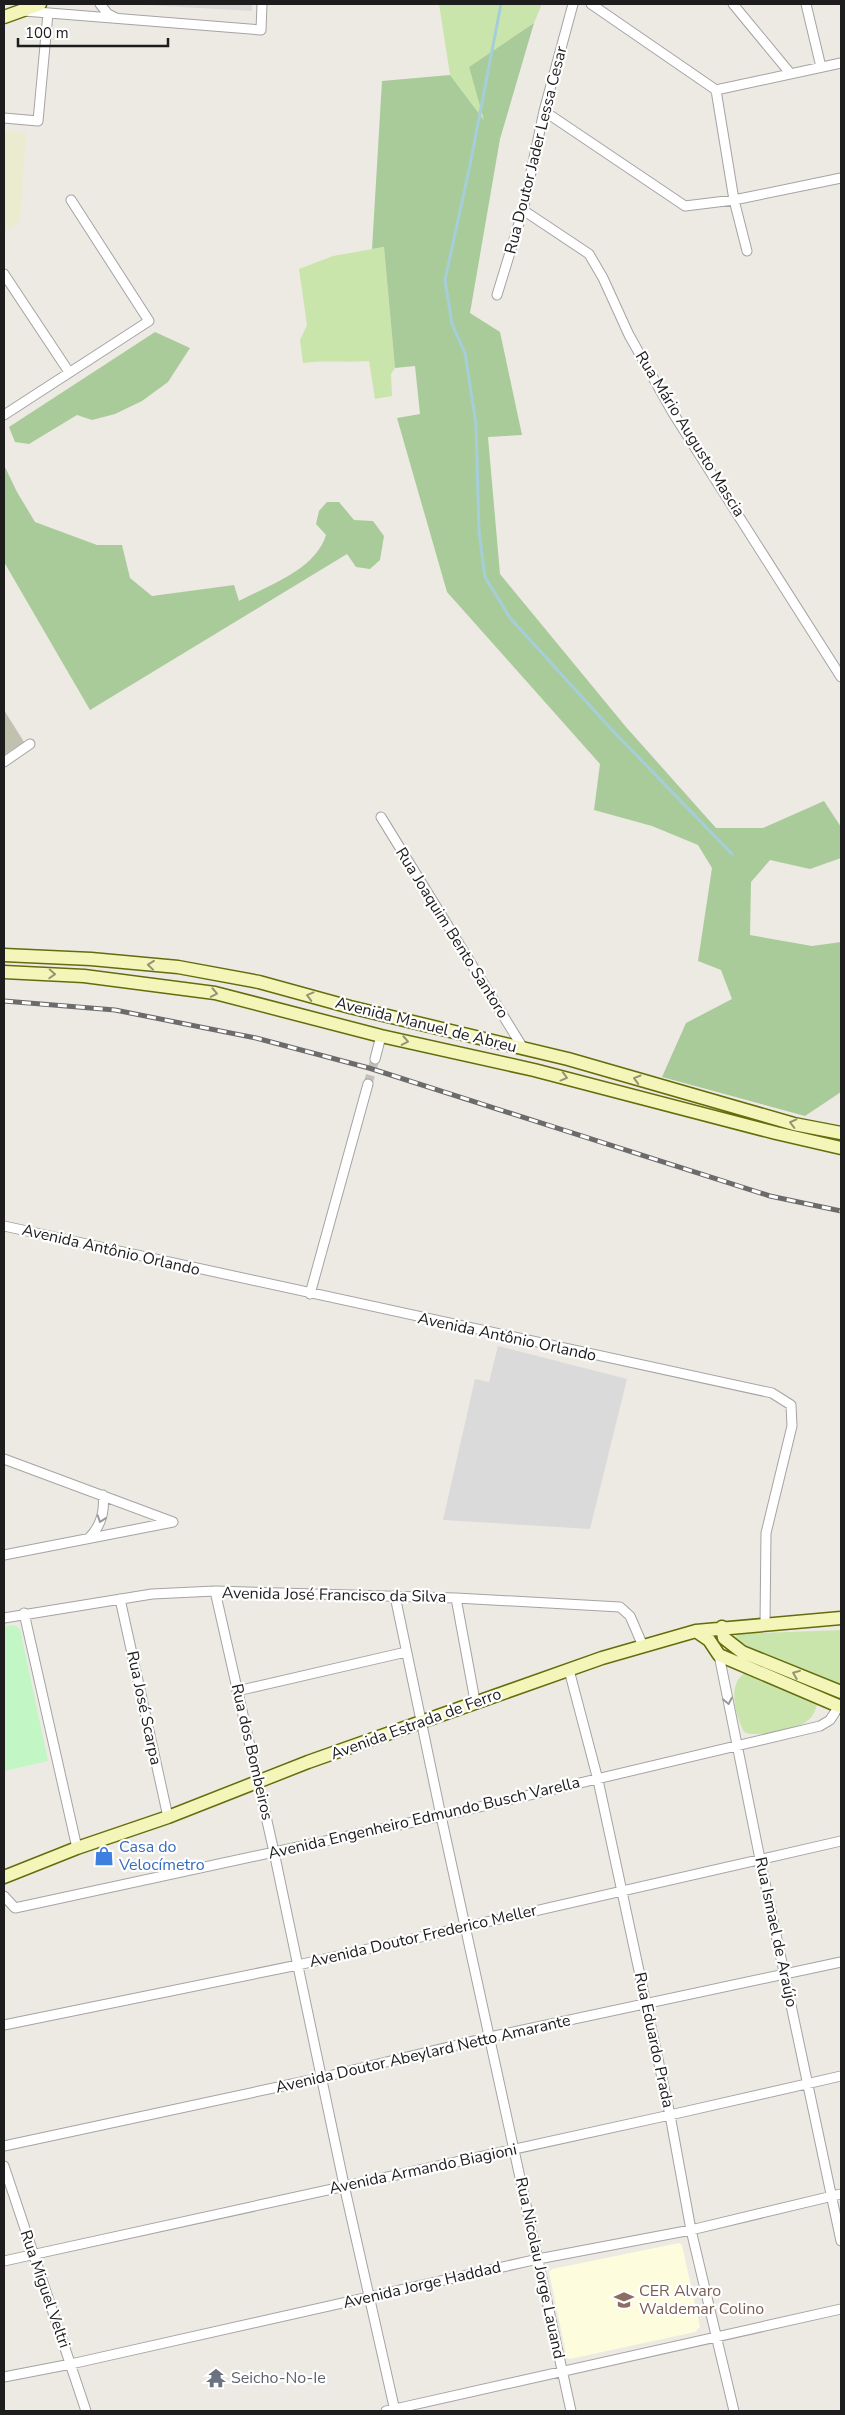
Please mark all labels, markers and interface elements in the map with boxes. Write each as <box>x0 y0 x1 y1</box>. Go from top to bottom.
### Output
scale bar <box>18 15 168 47</box>
text: 100 m <box>25 23 69 43</box>
street label: Rua Doutor Jader Lessa Cesar <box>500 44 573 256</box>
street label: Rua Mário Augusto Mascia <box>630 347 750 521</box>
street label: Rua Joaquim Bento Santoro <box>390 843 514 1023</box>
one-way arrow <box>147 960 155 971</box>
one-way arrow <box>49 969 57 980</box>
one-way arrow <box>209 987 218 998</box>
one-way arrow <box>306 992 315 1002</box>
street label: Avenida Manuel de Abreu <box>333 992 519 1058</box>
one-way arrow <box>401 1035 410 1046</box>
one-way arrow <box>559 1072 567 1082</box>
one-way arrow <box>633 1074 642 1085</box>
one-way arrow <box>789 1118 798 1129</box>
street label: Avenida Antônio Orlando <box>20 1219 202 1281</box>
street label: Avenida Antônio Orlando <box>416 1307 598 1367</box>
one-way arrow <box>97 1514 107 1522</box>
street label: Avenida José Francisco da Silva <box>222 1582 446 1608</box>
street label: Rua José Scarpa <box>121 1649 167 1767</box>
one-way arrow <box>792 1670 801 1680</box>
street label: Rua dos Bombeiros <box>226 1682 278 1822</box>
street label: Avenida Estrada de Ferro <box>328 1683 505 1765</box>
one-way arrow <box>722 1696 732 1705</box>
street label: Avenida Engenheiro Edmundo Busch Varella <box>266 1771 582 1865</box>
place label: Casa do Velocímetro <box>118 1836 205 1876</box>
shop icon: Casa do Velocímetro <box>93 1845 115 1867</box>
street label: Rua Ismael de Araújo <box>749 1855 803 2009</box>
street label: Avenida Doutor Frederico Meller <box>307 1899 539 1973</box>
street label: Rua Eduardo Prada <box>629 1970 679 2110</box>
street label: Avenida Doutor Abeylard Netto Amarante <box>273 2009 573 2099</box>
street label: Avenida Armando Biagioni <box>327 2138 519 2200</box>
street label: Rua Nicolau Jorge Lauand <box>510 2175 570 2361</box>
street label: Rua Miguel Veltri <box>14 2227 76 2351</box>
street label: Avenida Jorge Haddad <box>341 2256 503 2314</box>
place label: CER Alvaro Waldemar Colino <box>639 2280 764 2320</box>
school or university icon: CER Alvaro Waldemar Colino <box>613 2289 635 2311</box>
temple icon: Seicho-No-Ie <box>205 2367 227 2389</box>
place label: Seicho-No-Ie <box>231 2367 326 2389</box>

